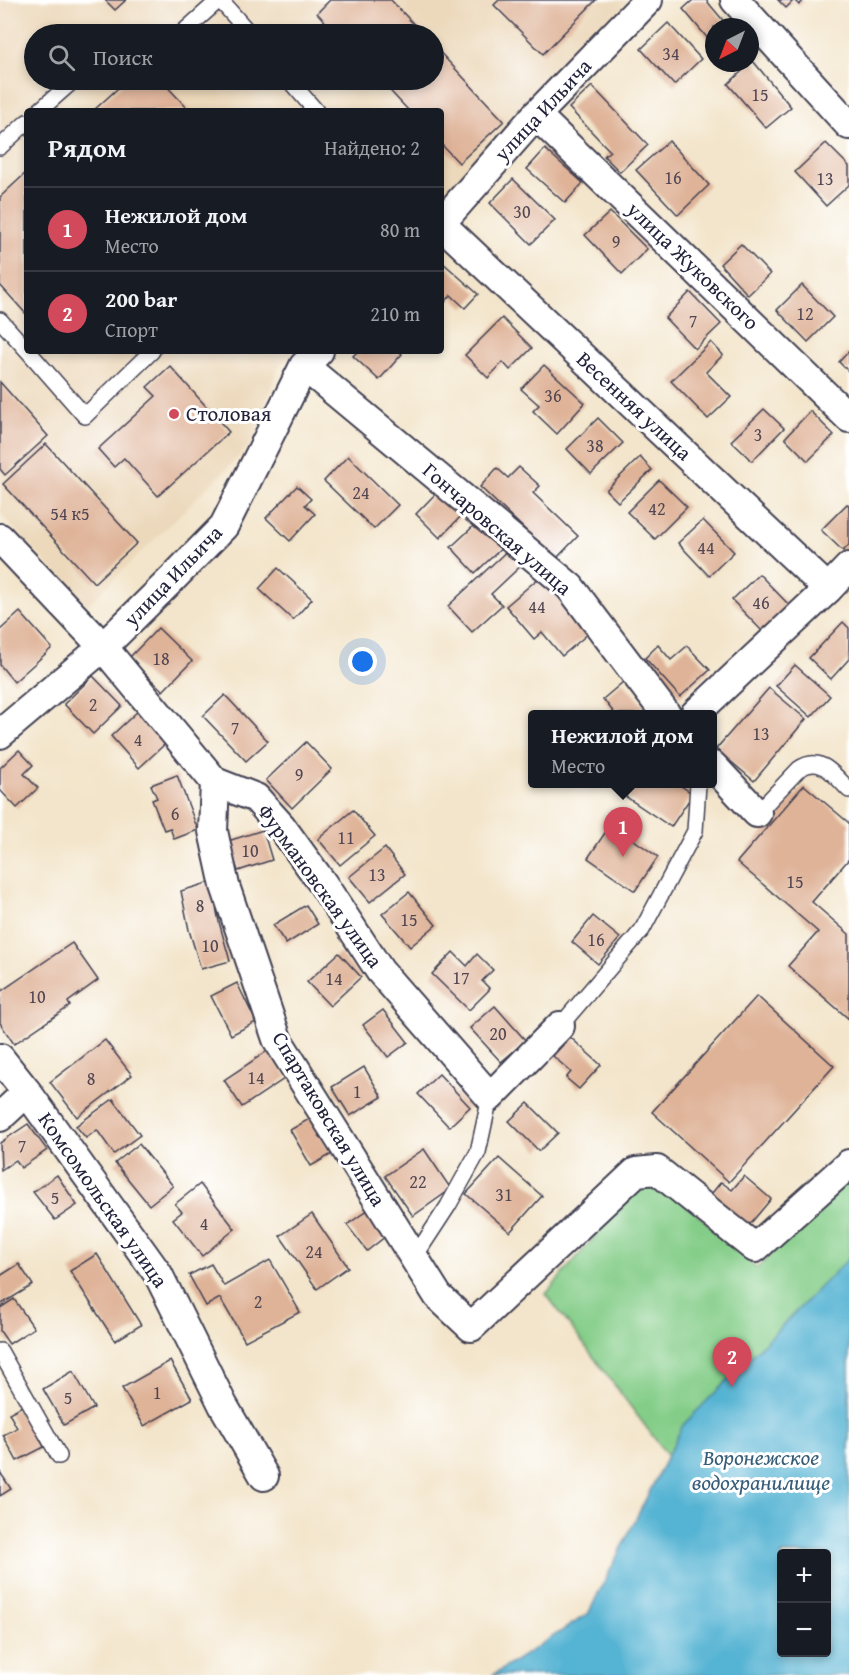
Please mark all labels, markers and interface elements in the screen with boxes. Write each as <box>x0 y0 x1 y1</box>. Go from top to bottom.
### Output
north arrow <box>705 18 759 72</box>
search box <box>24 24 444 90</box>
house number: 34 <box>662 40 680 67</box>
icon: search <box>45 41 78 74</box>
text: Поиск <box>93 41 153 73</box>
street label: улица Ильича <box>486 51 599 169</box>
house number: 15 <box>751 81 769 108</box>
text: Рядом <box>48 128 126 167</box>
text: Найдено: 2 <box>324 133 420 162</box>
house number: 16 <box>664 164 682 191</box>
house number: 13 <box>816 165 834 192</box>
street label: улица Жуковского <box>620 194 766 337</box>
house number: 30 <box>513 198 531 225</box>
text: Нежилой дом <box>105 199 247 231</box>
text: 1 <box>62 215 73 244</box>
text: 80 m <box>380 215 420 244</box>
house number: 9 <box>612 228 620 255</box>
text: Место <box>105 231 159 260</box>
text: 200 bar <box>105 283 177 315</box>
text: 2 <box>62 299 73 328</box>
text: 210 m <box>370 299 420 328</box>
house number: 12 <box>796 300 814 327</box>
house number: 7 <box>689 307 697 334</box>
text: Спорт <box>105 315 158 344</box>
street label: Весенняя улица <box>570 344 699 467</box>
house number: 36 <box>544 382 562 409</box>
place label: Столовая <box>186 398 272 429</box>
marker: Столовая <box>167 407 181 421</box>
house number: 3 <box>754 421 762 448</box>
house number: 38 <box>586 432 604 459</box>
street label: Гончаровская улица <box>416 455 579 602</box>
house number: 24 <box>352 479 370 506</box>
house number: 42 <box>648 495 666 522</box>
house number: 54 к5 <box>50 500 90 527</box>
street label: улица Ильича <box>115 518 229 634</box>
house number: 44 <box>697 534 715 561</box>
house number: 46 <box>752 589 770 616</box>
house number: 44 <box>528 593 546 620</box>
house number: 18 <box>152 645 170 672</box>
your location <box>348 647 377 676</box>
house number: 2 <box>89 691 97 718</box>
popup <box>528 710 717 788</box>
house number: 7 <box>231 714 239 741</box>
text: Нежилой дом <box>551 719 694 751</box>
house number: 13 <box>752 720 770 747</box>
house number: 4 <box>134 726 142 753</box>
text: Место <box>551 751 605 780</box>
house number: 9 <box>295 761 303 788</box>
street label: Фурмановская улица <box>250 797 391 974</box>
house number: 6 <box>171 800 179 827</box>
pin: 1 <box>604 808 642 857</box>
house number: 11 <box>337 824 355 851</box>
house number: 10 <box>241 837 259 864</box>
house number: 13 <box>368 861 386 888</box>
house number: 15 <box>786 868 804 895</box>
house number: 8 <box>196 892 204 919</box>
house number: 15 <box>400 906 418 933</box>
house number: 16 <box>587 926 605 953</box>
house number: 10 <box>201 932 219 959</box>
house number: 17 <box>452 964 470 991</box>
house number: 14 <box>325 965 343 992</box>
house number: 10 <box>28 983 46 1010</box>
house number: 20 <box>489 1020 507 1047</box>
street label: Спартаковская улица <box>265 1026 394 1212</box>
house number: 14 <box>247 1064 265 1091</box>
house number: 8 <box>87 1065 95 1092</box>
house number: 1 <box>353 1078 361 1105</box>
street label: Комсомольская улица <box>31 1106 176 1294</box>
house number: 7 <box>18 1132 26 1159</box>
house number: 22 <box>409 1168 427 1195</box>
house number: 31 <box>495 1181 513 1208</box>
house number: 5 <box>51 1184 59 1211</box>
house number: 4 <box>200 1210 208 1237</box>
house number: 24 <box>305 1238 323 1265</box>
house number: 2 <box>254 1288 262 1315</box>
pin: 2 <box>712 1338 752 1387</box>
house number: 1 <box>153 1379 161 1406</box>
house number: 5 <box>64 1384 72 1411</box>
water label: Воронежское водохранилище <box>692 1441 830 1498</box>
map controls <box>777 1549 831 1657</box>
button: + <box>777 1549 831 1603</box>
button: − <box>777 1603 831 1657</box>

